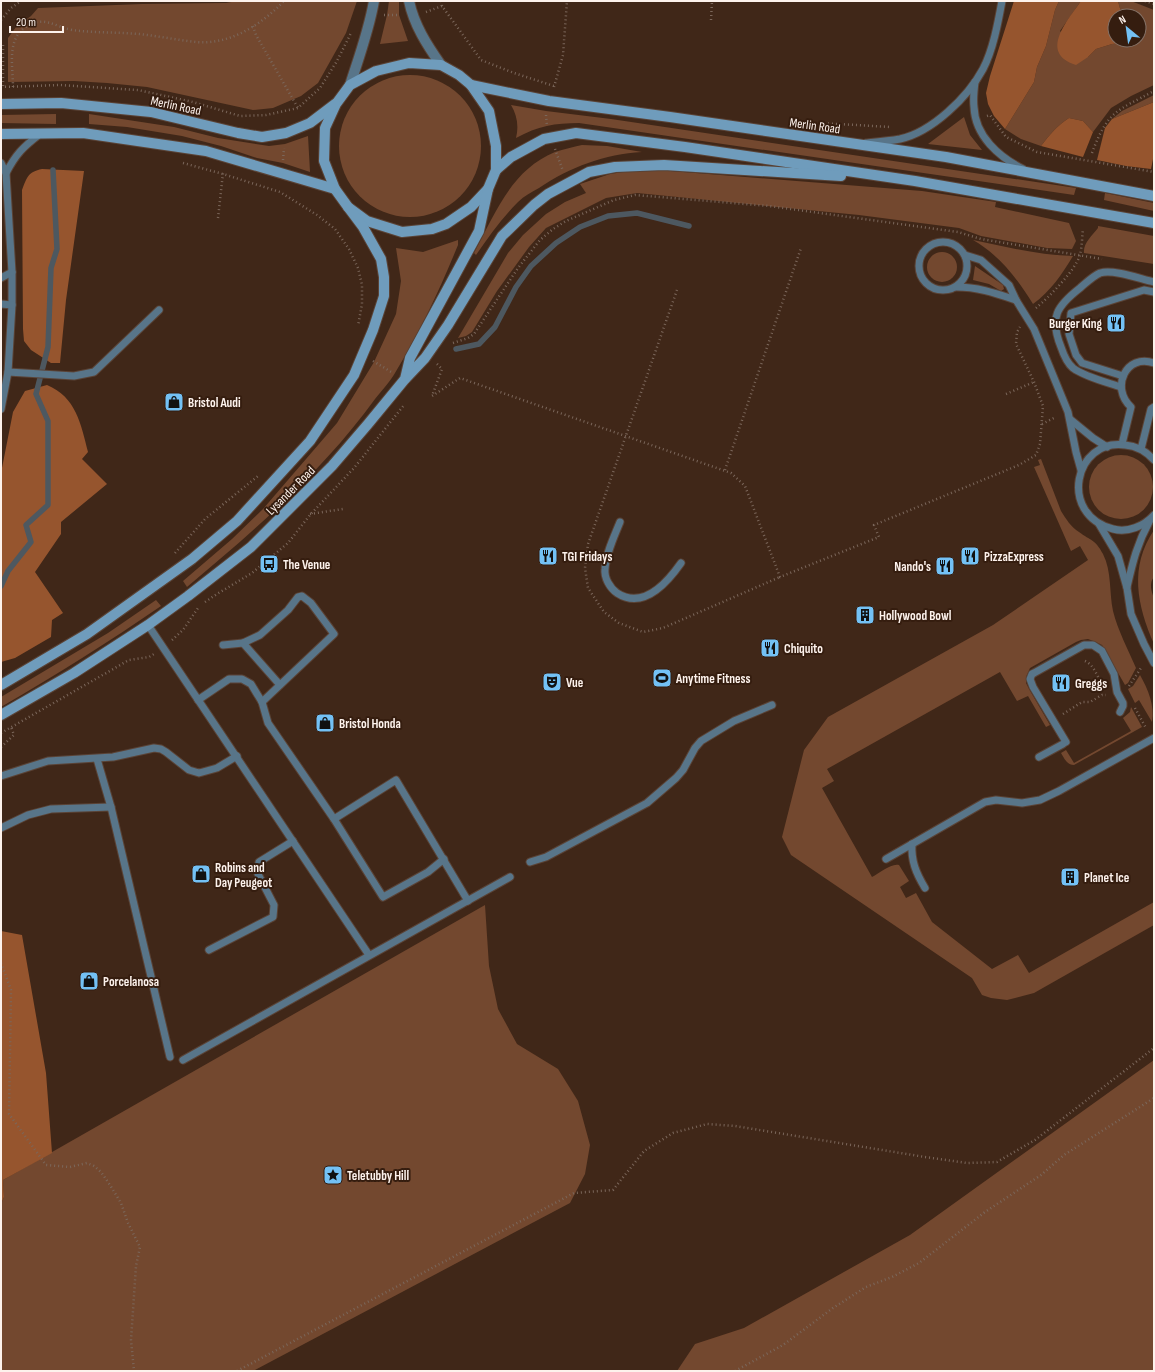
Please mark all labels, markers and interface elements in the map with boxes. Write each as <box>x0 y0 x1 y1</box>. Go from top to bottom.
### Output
scale bar <box>10 8 63 34</box>
north arrow <box>1107 8 1147 48</box>
text: N <box>1117 13 1128 27</box>
text: 20 m <box>16 15 36 30</box>
street label: Merlin Road <box>149 93 202 119</box>
street label: Merlin Road <box>788 115 841 137</box>
restaurant icon: Burger King <box>1105 312 1127 334</box>
place label: Burger King <box>1049 316 1103 332</box>
shop icon: Bristol Audi <box>163 391 185 413</box>
place label: Bristol Audi <box>188 395 241 411</box>
street label: Lysander Road <box>263 463 319 519</box>
restaurant icon: TGI Fridays <box>537 545 559 567</box>
restaurant icon: PizzaExpress <box>959 545 981 567</box>
place label: TGI Fridays <box>562 549 612 565</box>
place label: PizzaExpress <box>984 549 1044 565</box>
bus stop icon: The Venue <box>258 553 280 575</box>
restaurant icon: Nando's <box>934 555 956 577</box>
place label: The Venue <box>283 557 331 573</box>
place label: Nando's <box>894 559 931 575</box>
building icon: Hollywood Bowl <box>854 604 876 626</box>
place label: Hollywood Bowl <box>879 608 952 624</box>
restaurant icon: Chiquito <box>759 637 781 659</box>
place label: Chiquito <box>784 641 823 657</box>
sports icon: Anytime Fitness <box>651 667 673 689</box>
theatre icon: Vue <box>541 671 563 693</box>
place label: Anytime Fitness <box>675 671 750 687</box>
restaurant icon: Greggs <box>1050 672 1072 694</box>
place label: Vue <box>566 675 584 691</box>
place label: Greggs <box>1075 676 1107 692</box>
shop icon: Bristol Honda <box>314 712 336 734</box>
place label: Bristol Honda <box>339 716 401 732</box>
place label: Robins and Day Peugeot <box>215 860 273 891</box>
shop icon: Robins and Day Peugeot <box>190 863 212 885</box>
building icon: Planet Ice <box>1059 866 1081 888</box>
place label: Planet Ice <box>1084 870 1130 886</box>
shop icon: Porcelanosa <box>78 970 100 992</box>
place label: Porcelanosa <box>103 974 159 990</box>
place icon: Teletubby Hill <box>322 1164 344 1186</box>
place label: Teletubby Hill <box>347 1168 409 1184</box>

